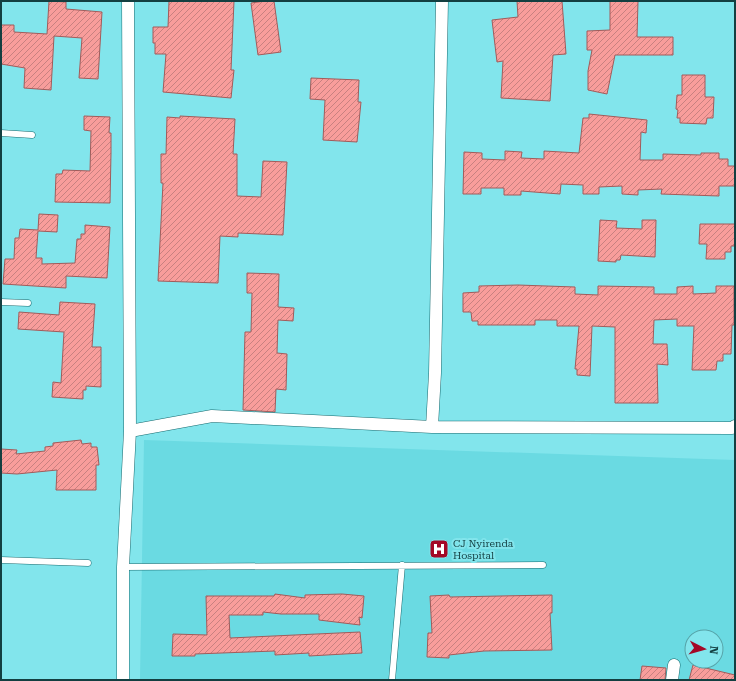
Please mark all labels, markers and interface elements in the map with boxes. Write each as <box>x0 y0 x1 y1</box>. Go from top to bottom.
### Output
hospital icon: CJ Nyirenda Hospital <box>428 538 450 560</box>
place label: CJ Nyirenda Hospital <box>453 538 514 561</box>
north arrow <box>684 629 724 669</box>
text: N <box>706 645 720 655</box>

